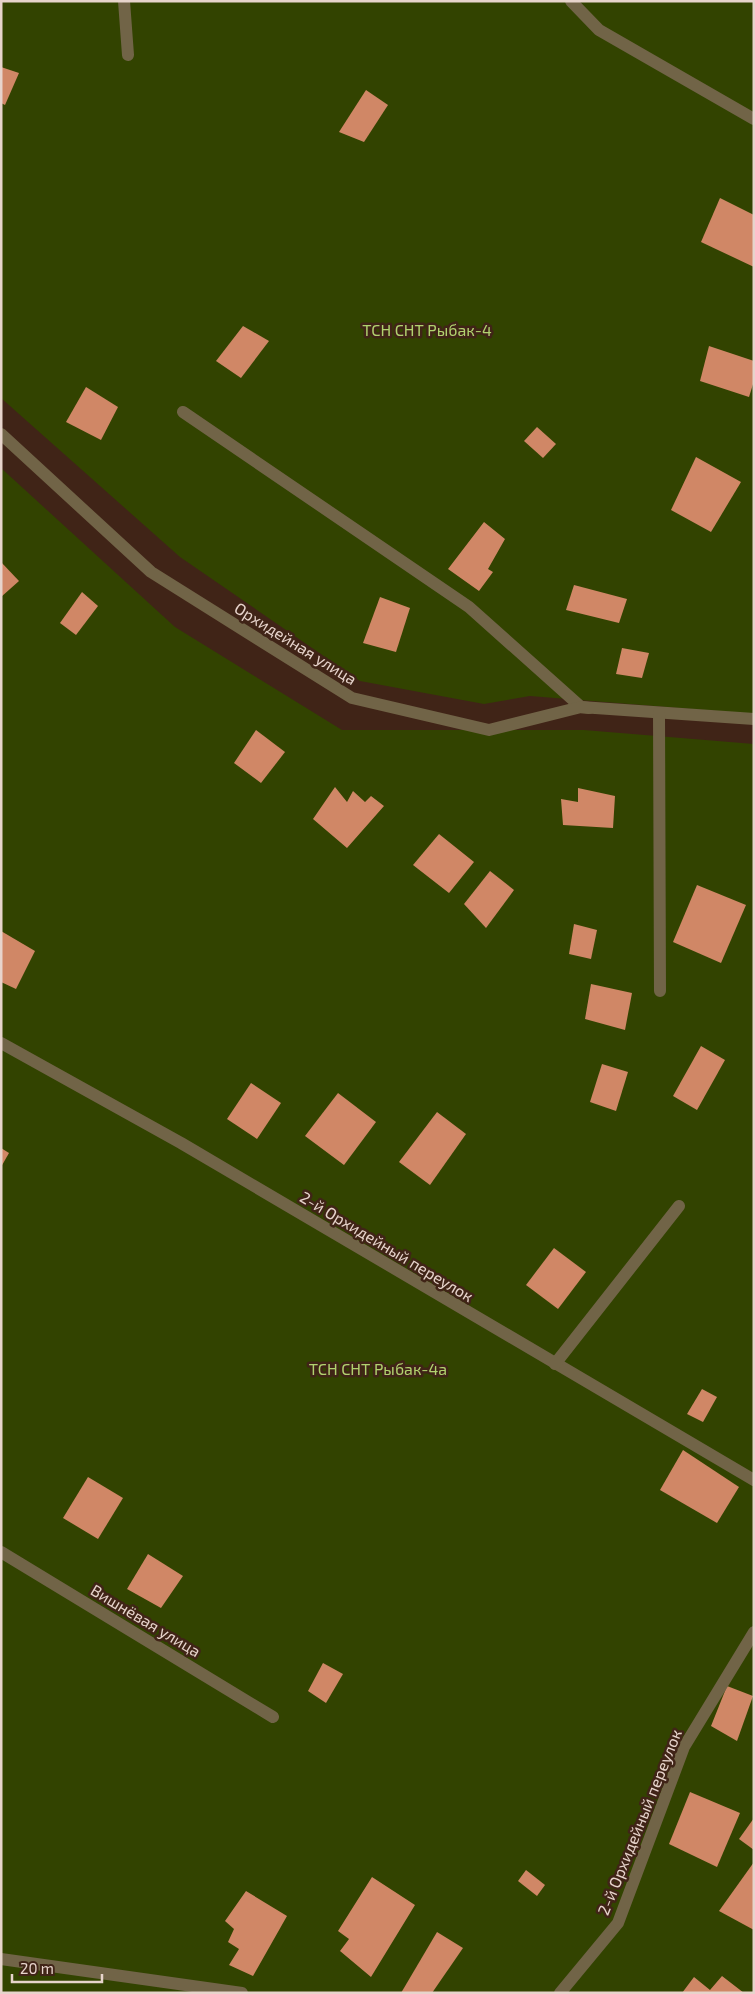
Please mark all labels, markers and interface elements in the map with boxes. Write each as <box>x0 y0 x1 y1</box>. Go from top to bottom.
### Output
park label: ТСН СНТ Рыбак-4 <box>362 320 492 339</box>
street label: Орхидейная улица <box>231 598 361 689</box>
street label: 2-й Орхидейный переулок <box>296 1187 477 1306</box>
park label: ТСН СНТ Рыбак-4а <box>309 1359 447 1378</box>
street label: Вишнёвая улица <box>87 1580 204 1661</box>
street label: 2-й Орхидейный переулок <box>593 1726 686 1918</box>
scale bar <box>12 1952 102 1984</box>
text: 20 m <box>20 1959 54 1977</box>

